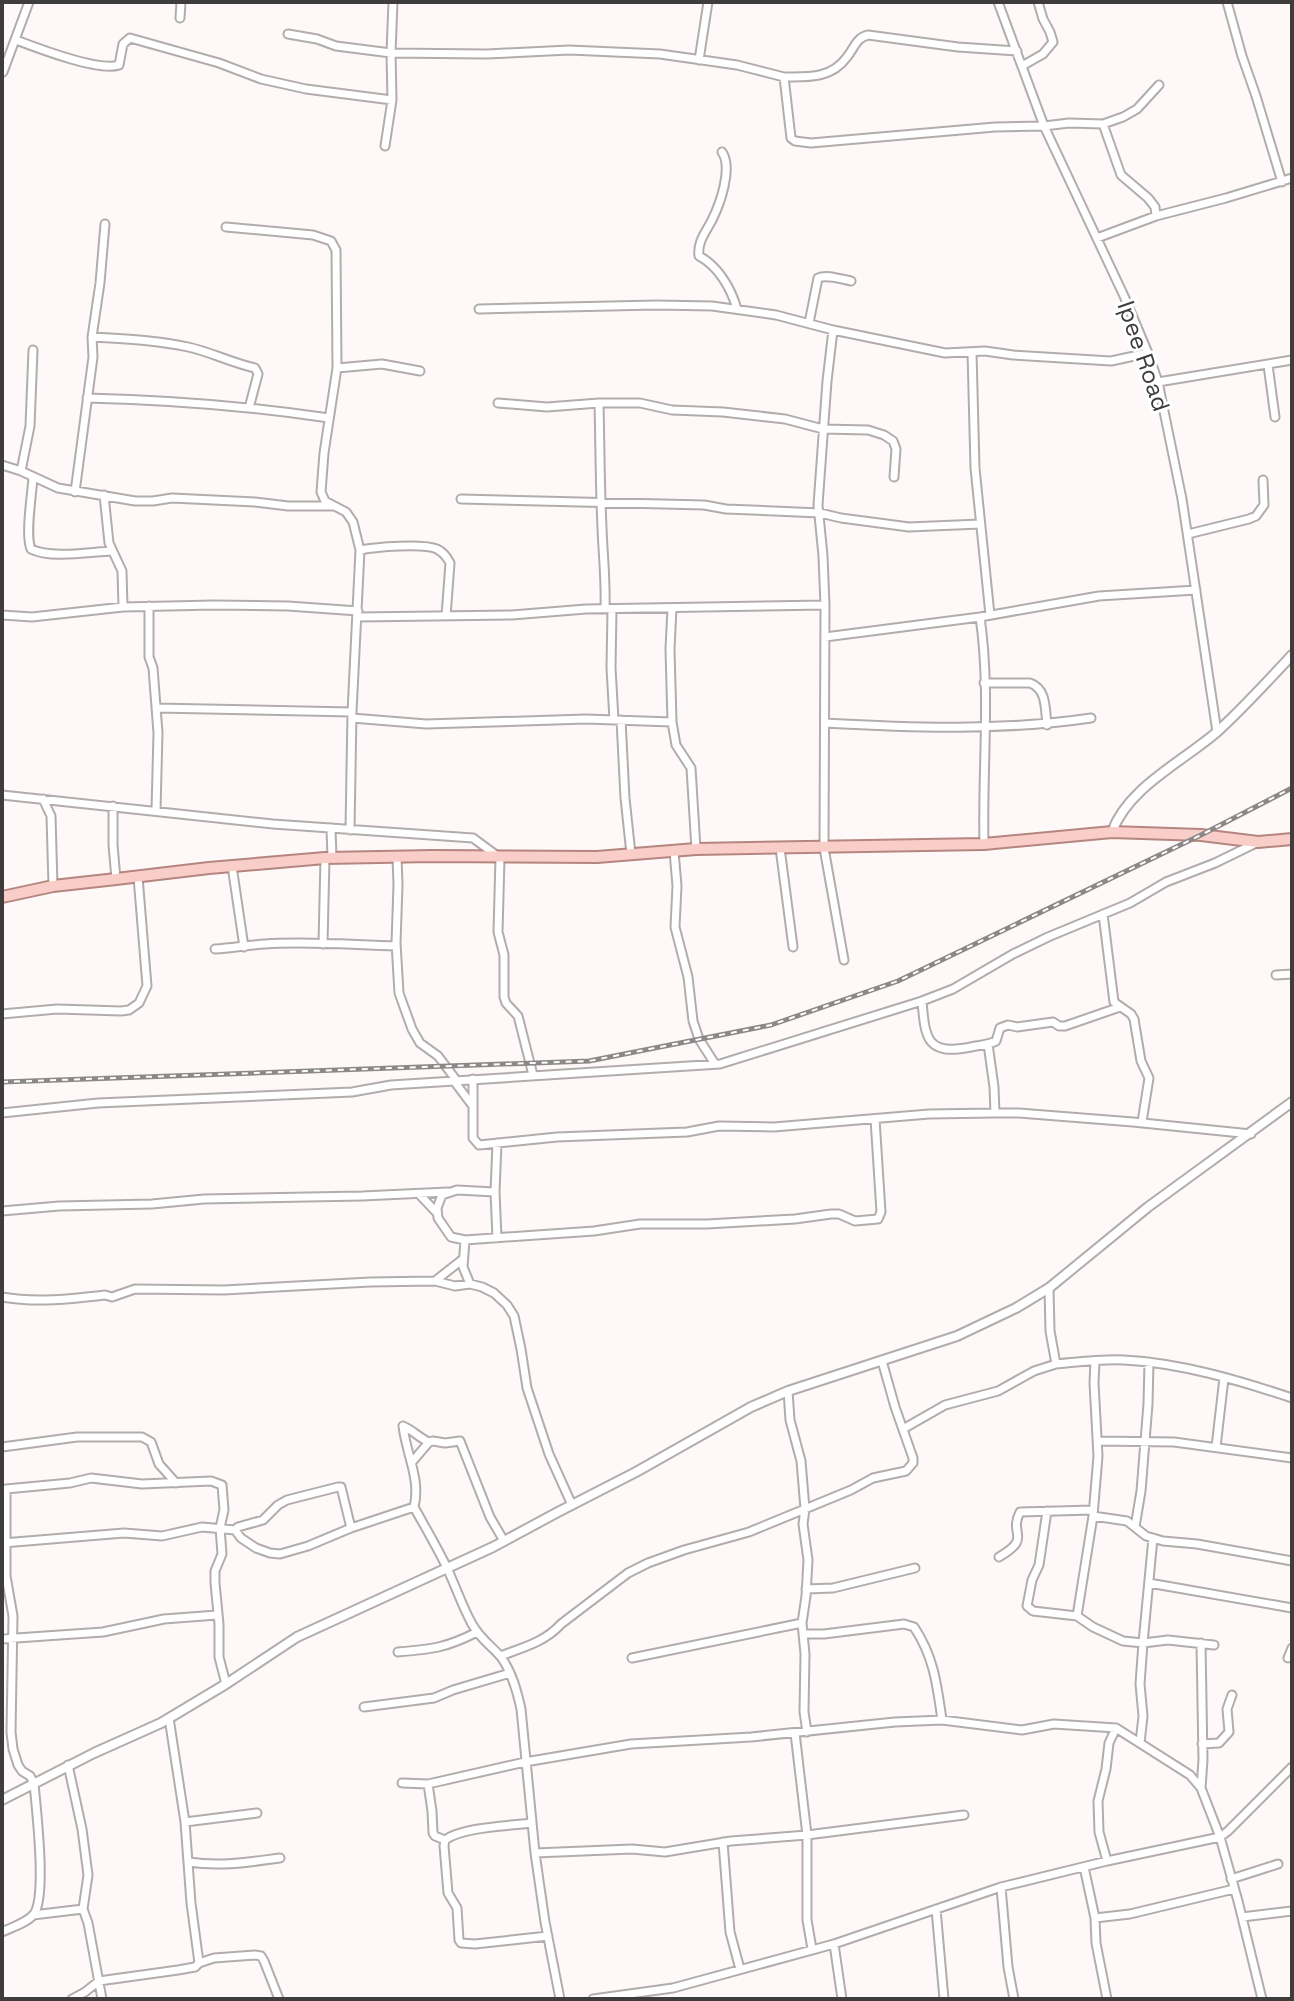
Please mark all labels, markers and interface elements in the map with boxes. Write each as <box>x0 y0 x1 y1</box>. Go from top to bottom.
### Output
street label: Ipee Road <box>1111 297 1177 415</box>

